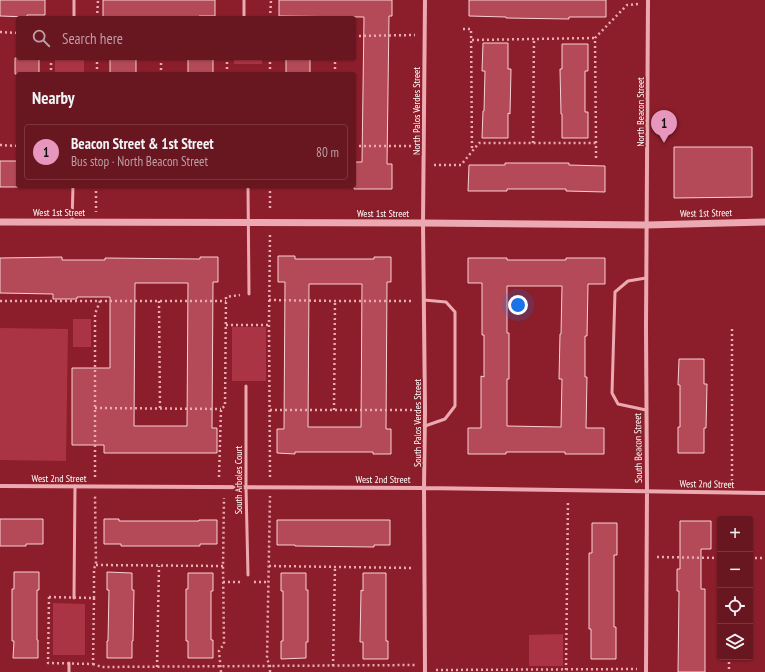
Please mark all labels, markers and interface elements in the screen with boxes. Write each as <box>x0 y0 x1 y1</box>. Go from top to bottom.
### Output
search box <box>16 16 356 60</box>
icon: search <box>30 27 52 49</box>
text: Search here <box>62 29 123 48</box>
street label: North Palos Verdes Street <box>410 67 423 155</box>
street label: North Beacon Street <box>634 77 647 147</box>
text: Nearby <box>32 87 75 109</box>
pin: 1 <box>651 110 677 143</box>
text: Beacon Street & 1st Street <box>71 134 214 153</box>
text: 1 <box>43 144 49 161</box>
text: 80 m <box>316 144 339 161</box>
text: Bus stop · North Beacon Street <box>71 153 208 170</box>
street label: West 1st Street <box>33 206 85 219</box>
street label: West 1st Street <box>680 206 732 220</box>
street label: West 1st Street <box>357 207 409 220</box>
your location <box>508 295 528 315</box>
street label: South Palos Verdes Street <box>411 379 424 467</box>
street label: South Beacon Street <box>631 413 645 483</box>
street label: South Arboles Court <box>232 445 245 514</box>
street label: West 2nd Street <box>32 472 87 485</box>
street label: West 2nd Street <box>356 473 411 486</box>
street label: West 2nd Street <box>680 477 735 491</box>
map controls <box>717 516 753 660</box>
button: + <box>717 516 753 552</box>
button: − <box>717 552 753 588</box>
button: locate <box>717 588 753 624</box>
button: layers <box>717 624 753 660</box>

